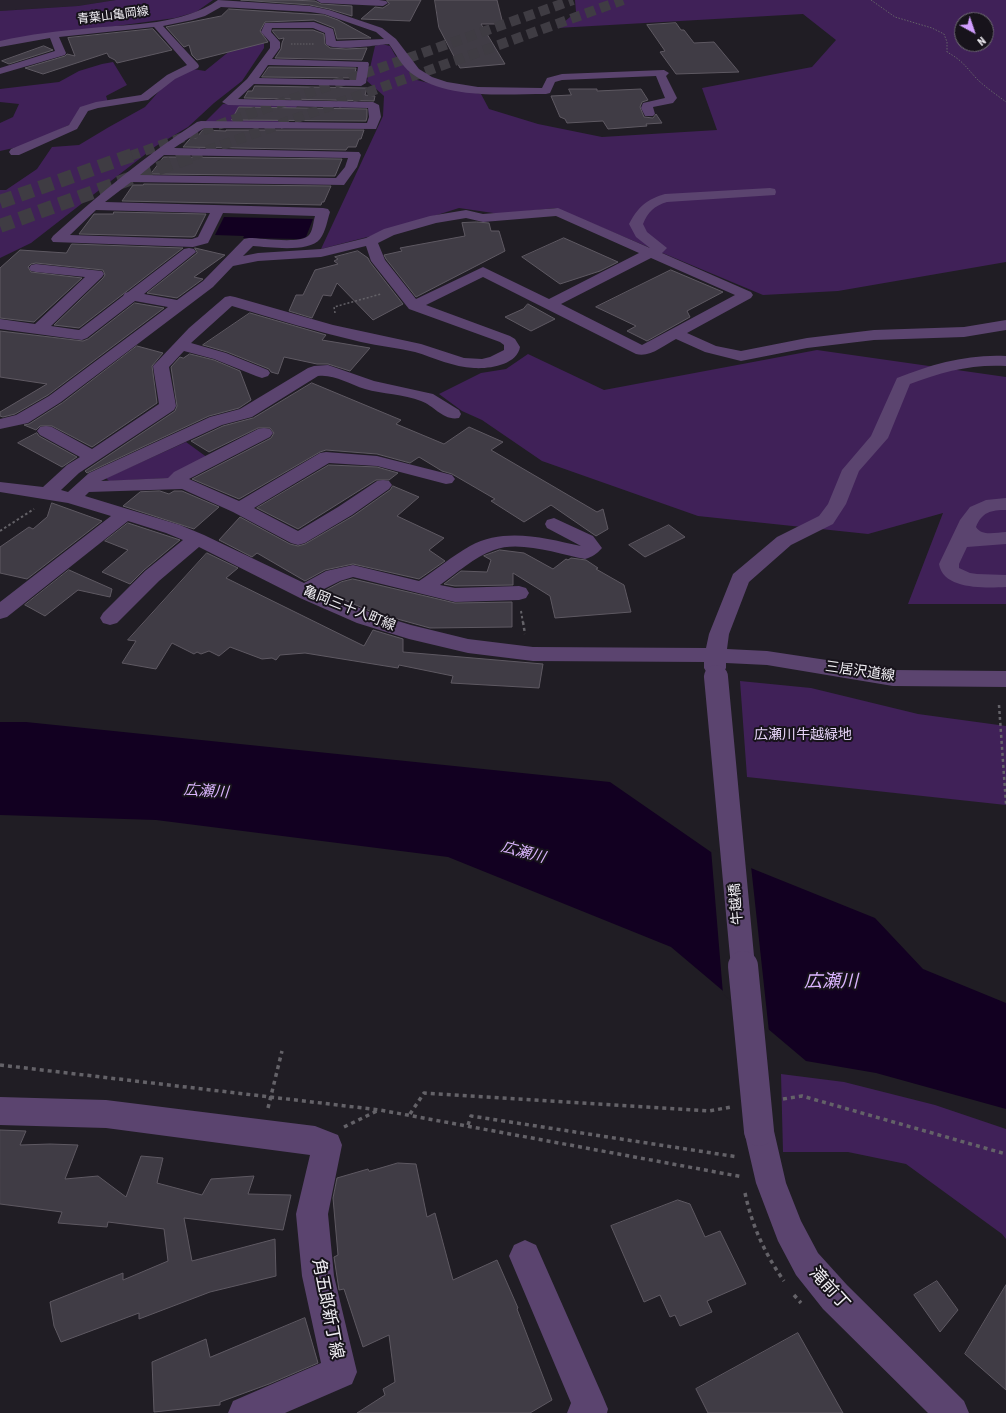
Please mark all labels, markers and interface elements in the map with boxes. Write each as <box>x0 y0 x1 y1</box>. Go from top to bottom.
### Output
street label: 青葉山亀岡線 <box>76 4 150 28</box>
north arrow <box>954 12 994 52</box>
text: N <box>975 34 988 48</box>
street label: 亀岡三十人町線 <box>300 583 398 635</box>
street label: 三居沢道線 <box>824 659 896 685</box>
park label: 広瀬川牛越緑地 <box>754 727 852 743</box>
water label: 広瀬川 <box>183 781 229 803</box>
water label: 広瀬川 <box>499 838 547 868</box>
street label: 牛越橋 <box>727 882 747 926</box>
water label: 広瀬川 <box>804 971 858 993</box>
street label: 角五郎新丁線 <box>307 1257 347 1361</box>
street label: 滝前丁 <box>804 1263 854 1315</box>

